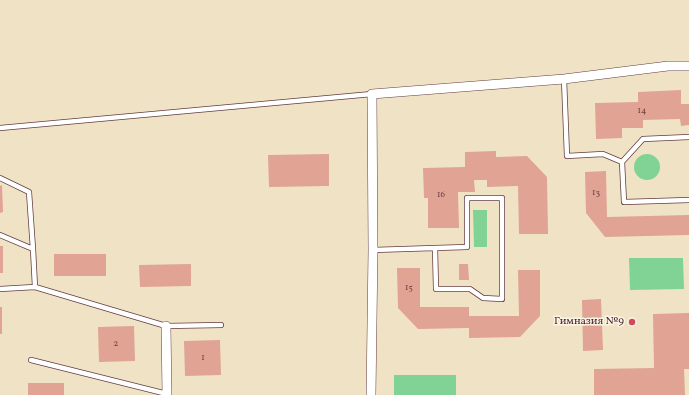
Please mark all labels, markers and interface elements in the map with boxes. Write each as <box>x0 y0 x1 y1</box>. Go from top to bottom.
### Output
house number: 14 <box>638 106 646 116</box>
house number: 13 <box>592 188 600 198</box>
house number: 16 <box>437 190 445 200</box>
house number: 15 <box>405 283 413 293</box>
place label: Гимназия №9 <box>554 315 624 329</box>
marker: Гимназия №9 <box>627 317 637 327</box>
house number: 2 <box>114 339 118 349</box>
house number: 1 <box>201 353 205 363</box>

